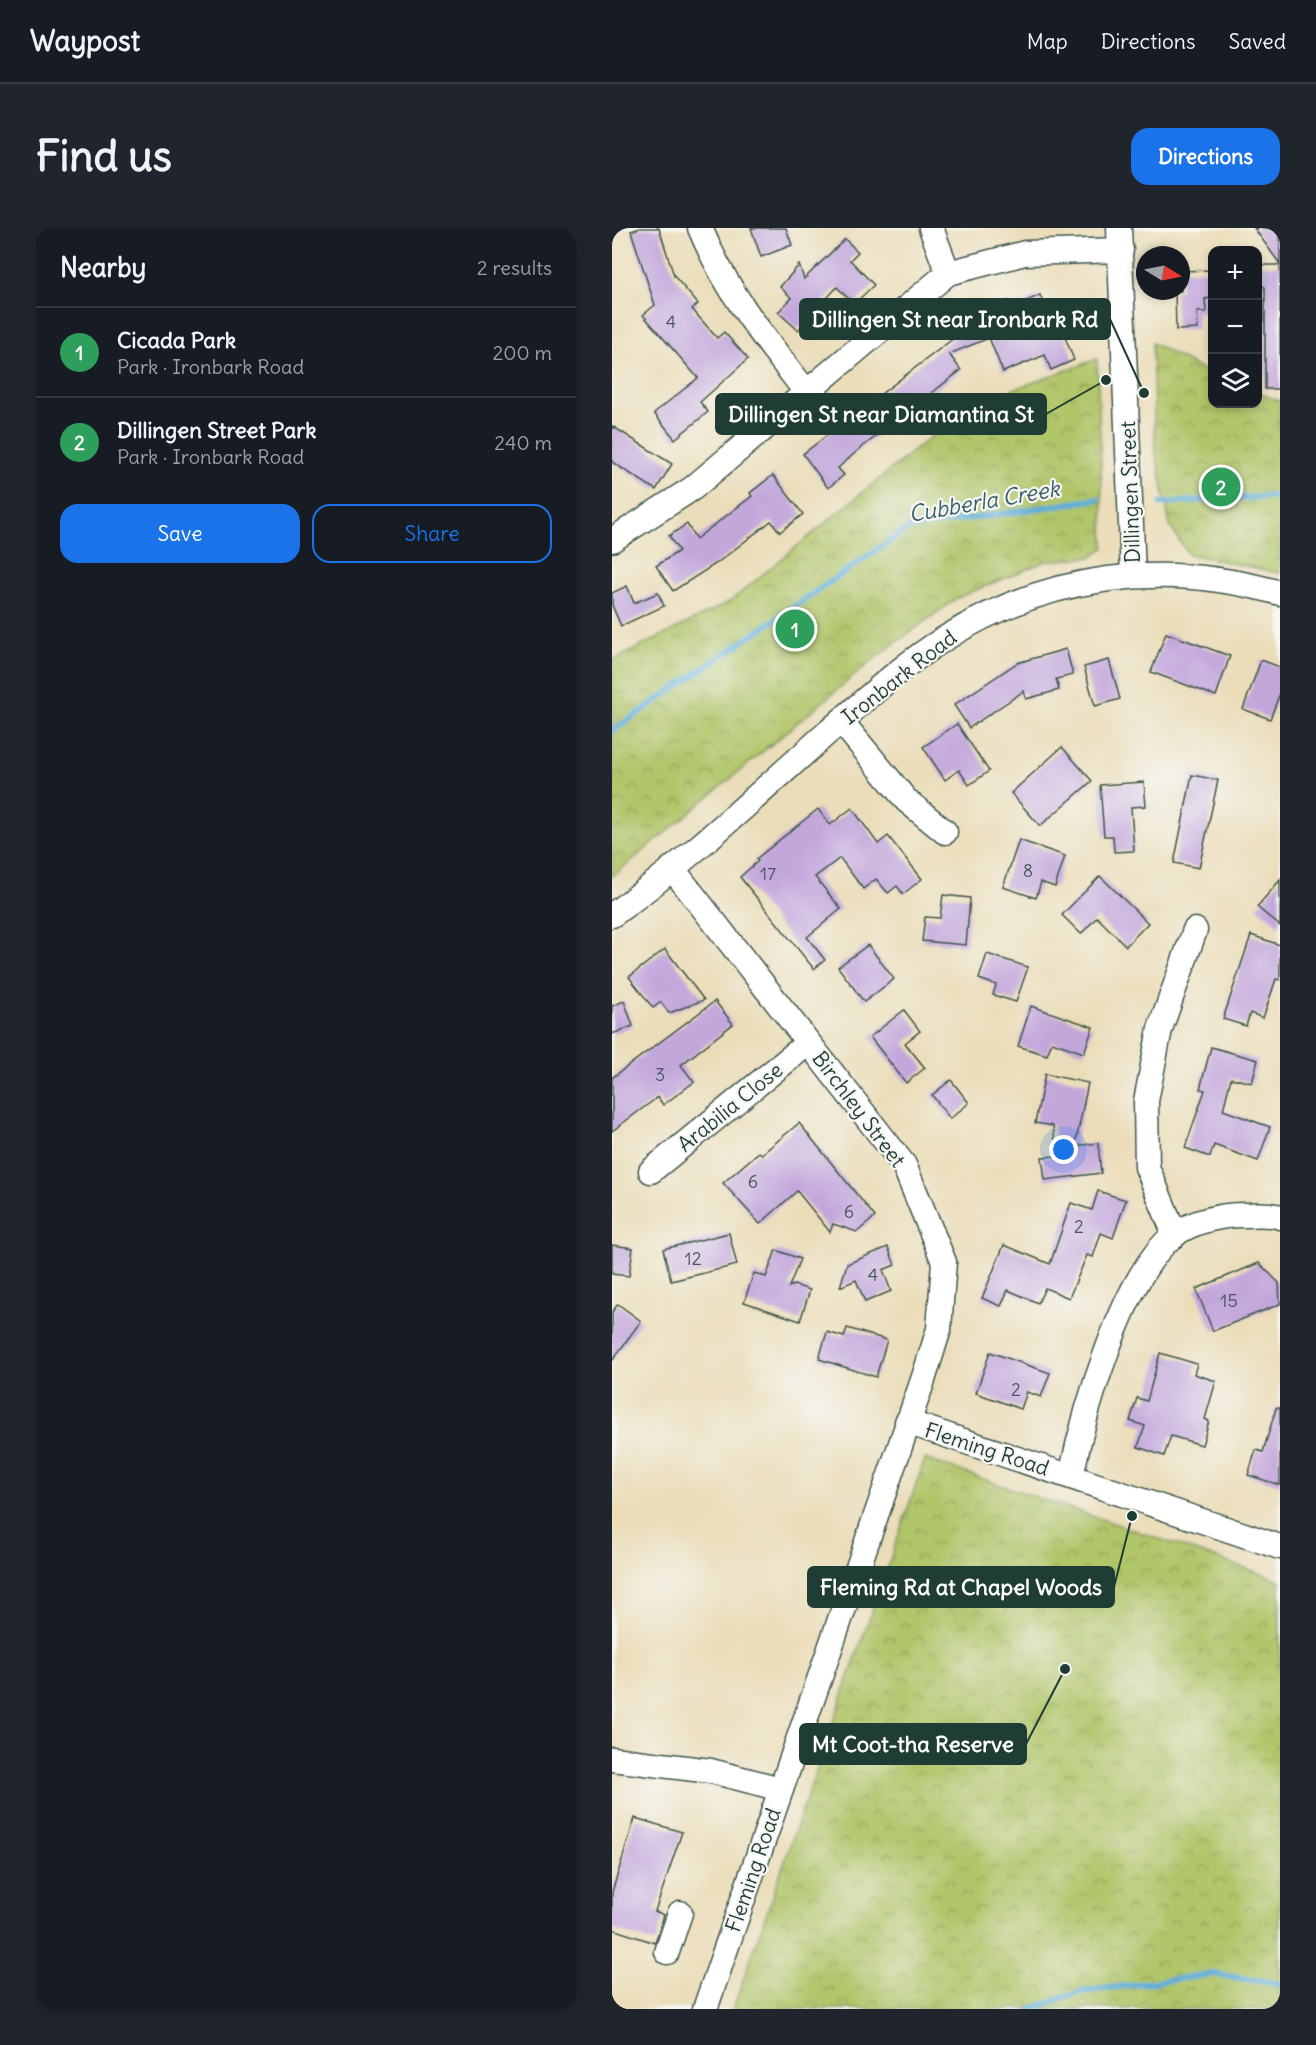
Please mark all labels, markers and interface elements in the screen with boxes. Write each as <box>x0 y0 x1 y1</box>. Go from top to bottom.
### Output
text: Waypost <box>30 23 140 59</box>
text: Map <box>1027 28 1068 55</box>
text: Directions <box>1101 28 1195 55</box>
text: Saved <box>1228 28 1286 55</box>
button: Directions <box>1131 128 1280 185</box>
text: Find us <box>36 130 172 182</box>
north arrow <box>1136 246 1190 300</box>
map controls <box>1208 246 1262 408</box>
button: + <box>1208 246 1262 300</box>
text: Nearby <box>60 251 146 284</box>
text: 2 results <box>477 255 552 280</box>
callout: Dillingen St near Ironbark Rd <box>800 299 1110 339</box>
button: − <box>1208 300 1262 354</box>
text: Dillingen St near Ironbark Rd <box>812 305 1098 333</box>
house number: 4 <box>666 310 676 333</box>
text: Cicada Park <box>117 326 236 354</box>
text: 1 <box>76 340 83 365</box>
text: 200 m <box>492 340 552 365</box>
text: Park · Ironbark Road <box>117 354 304 379</box>
button: layers <box>1208 354 1262 408</box>
callout: Dillingen St near Diamantina St <box>716 394 1046 434</box>
text: Dillingen St near Diamantina St <box>728 400 1034 428</box>
text: Dillingen Street Park <box>117 416 317 444</box>
street label: Dillingen Street <box>1114 421 1146 563</box>
text: 2 <box>74 430 85 455</box>
text: 240 m <box>494 430 552 455</box>
text: Park · Ironbark Road <box>117 444 304 469</box>
pin: 2 <box>1202 464 1240 510</box>
water label: Cubberla Creek <box>907 474 1063 528</box>
button: Save <box>60 504 300 563</box>
button: Share <box>312 504 552 563</box>
pin: 1 <box>776 606 814 652</box>
street label: Ironbark Road <box>836 624 962 730</box>
house number: 8 <box>1023 859 1033 882</box>
house number: 17 <box>760 862 776 885</box>
street label: Birchley Street <box>806 1046 912 1172</box>
street label: Arabilia Close <box>672 1056 788 1158</box>
house number: 3 <box>655 1063 665 1086</box>
your location <box>1049 1135 1078 1164</box>
house number: 6 <box>748 1170 758 1193</box>
house number: 6 <box>844 1200 854 1223</box>
house number: 2 <box>1074 1215 1084 1238</box>
house number: 12 <box>684 1247 702 1270</box>
house number: 4 <box>868 1263 878 1286</box>
house number: 15 <box>1220 1289 1238 1312</box>
house number: 2 <box>1011 1378 1021 1401</box>
street label: Fleming Road <box>921 1416 1053 1482</box>
callout: Fleming Rd at Chapel Woods <box>808 1567 1114 1607</box>
text: Fleming Rd at Chapel Woods <box>820 1573 1102 1601</box>
callout: Mt Coot-tha Reserve <box>800 1724 1026 1764</box>
text: Mt Coot-tha Reserve <box>812 1730 1014 1758</box>
street label: Fleming Road <box>719 1805 787 1935</box>

